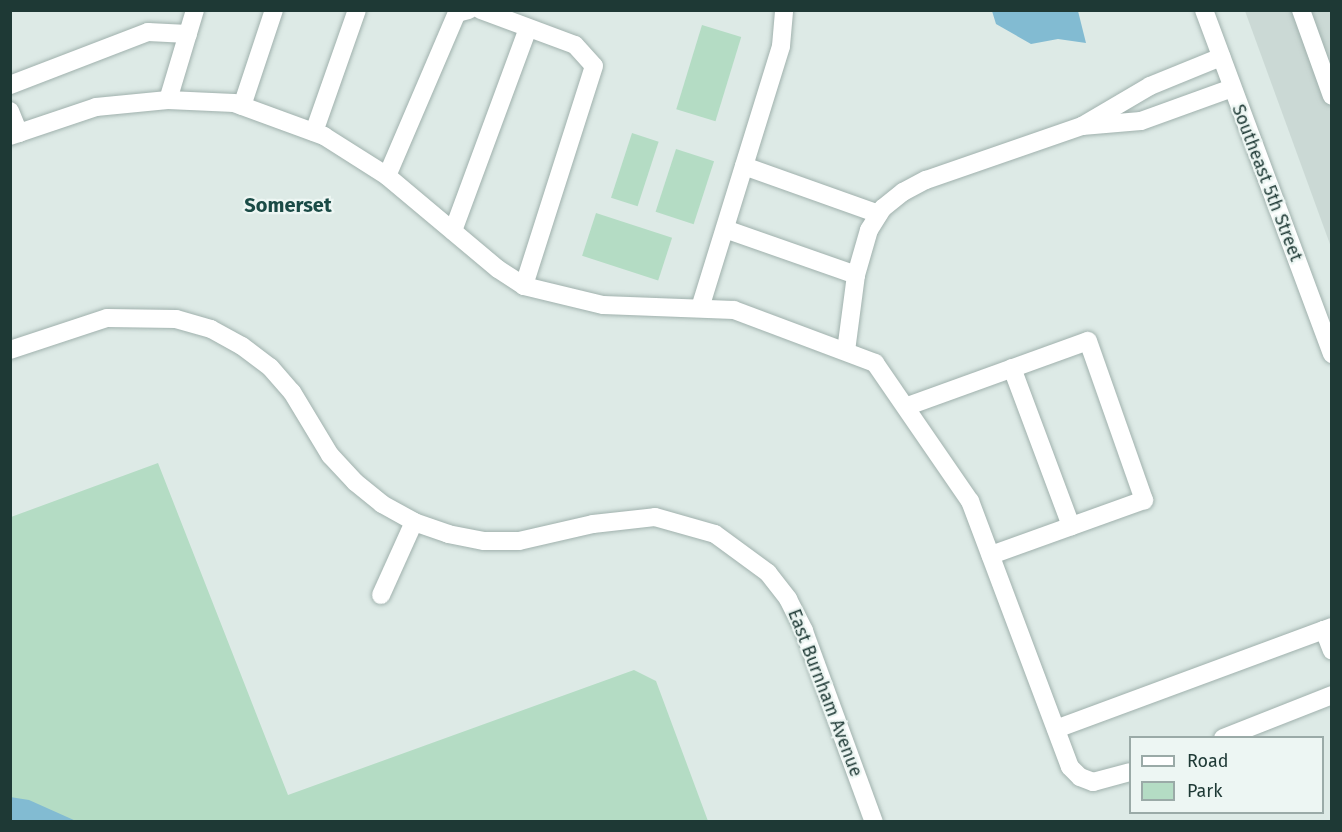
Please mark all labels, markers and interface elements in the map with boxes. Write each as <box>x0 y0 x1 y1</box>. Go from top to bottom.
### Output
street label: Southeast 5th Street <box>1227 102 1307 264</box>
district label: Somerset <box>244 193 332 217</box>
street label: East Burnham Avenue <box>783 606 867 780</box>
legend <box>1129 736 1324 814</box>
text: Road <box>1187 750 1229 772</box>
text: Park <box>1187 780 1222 802</box>

